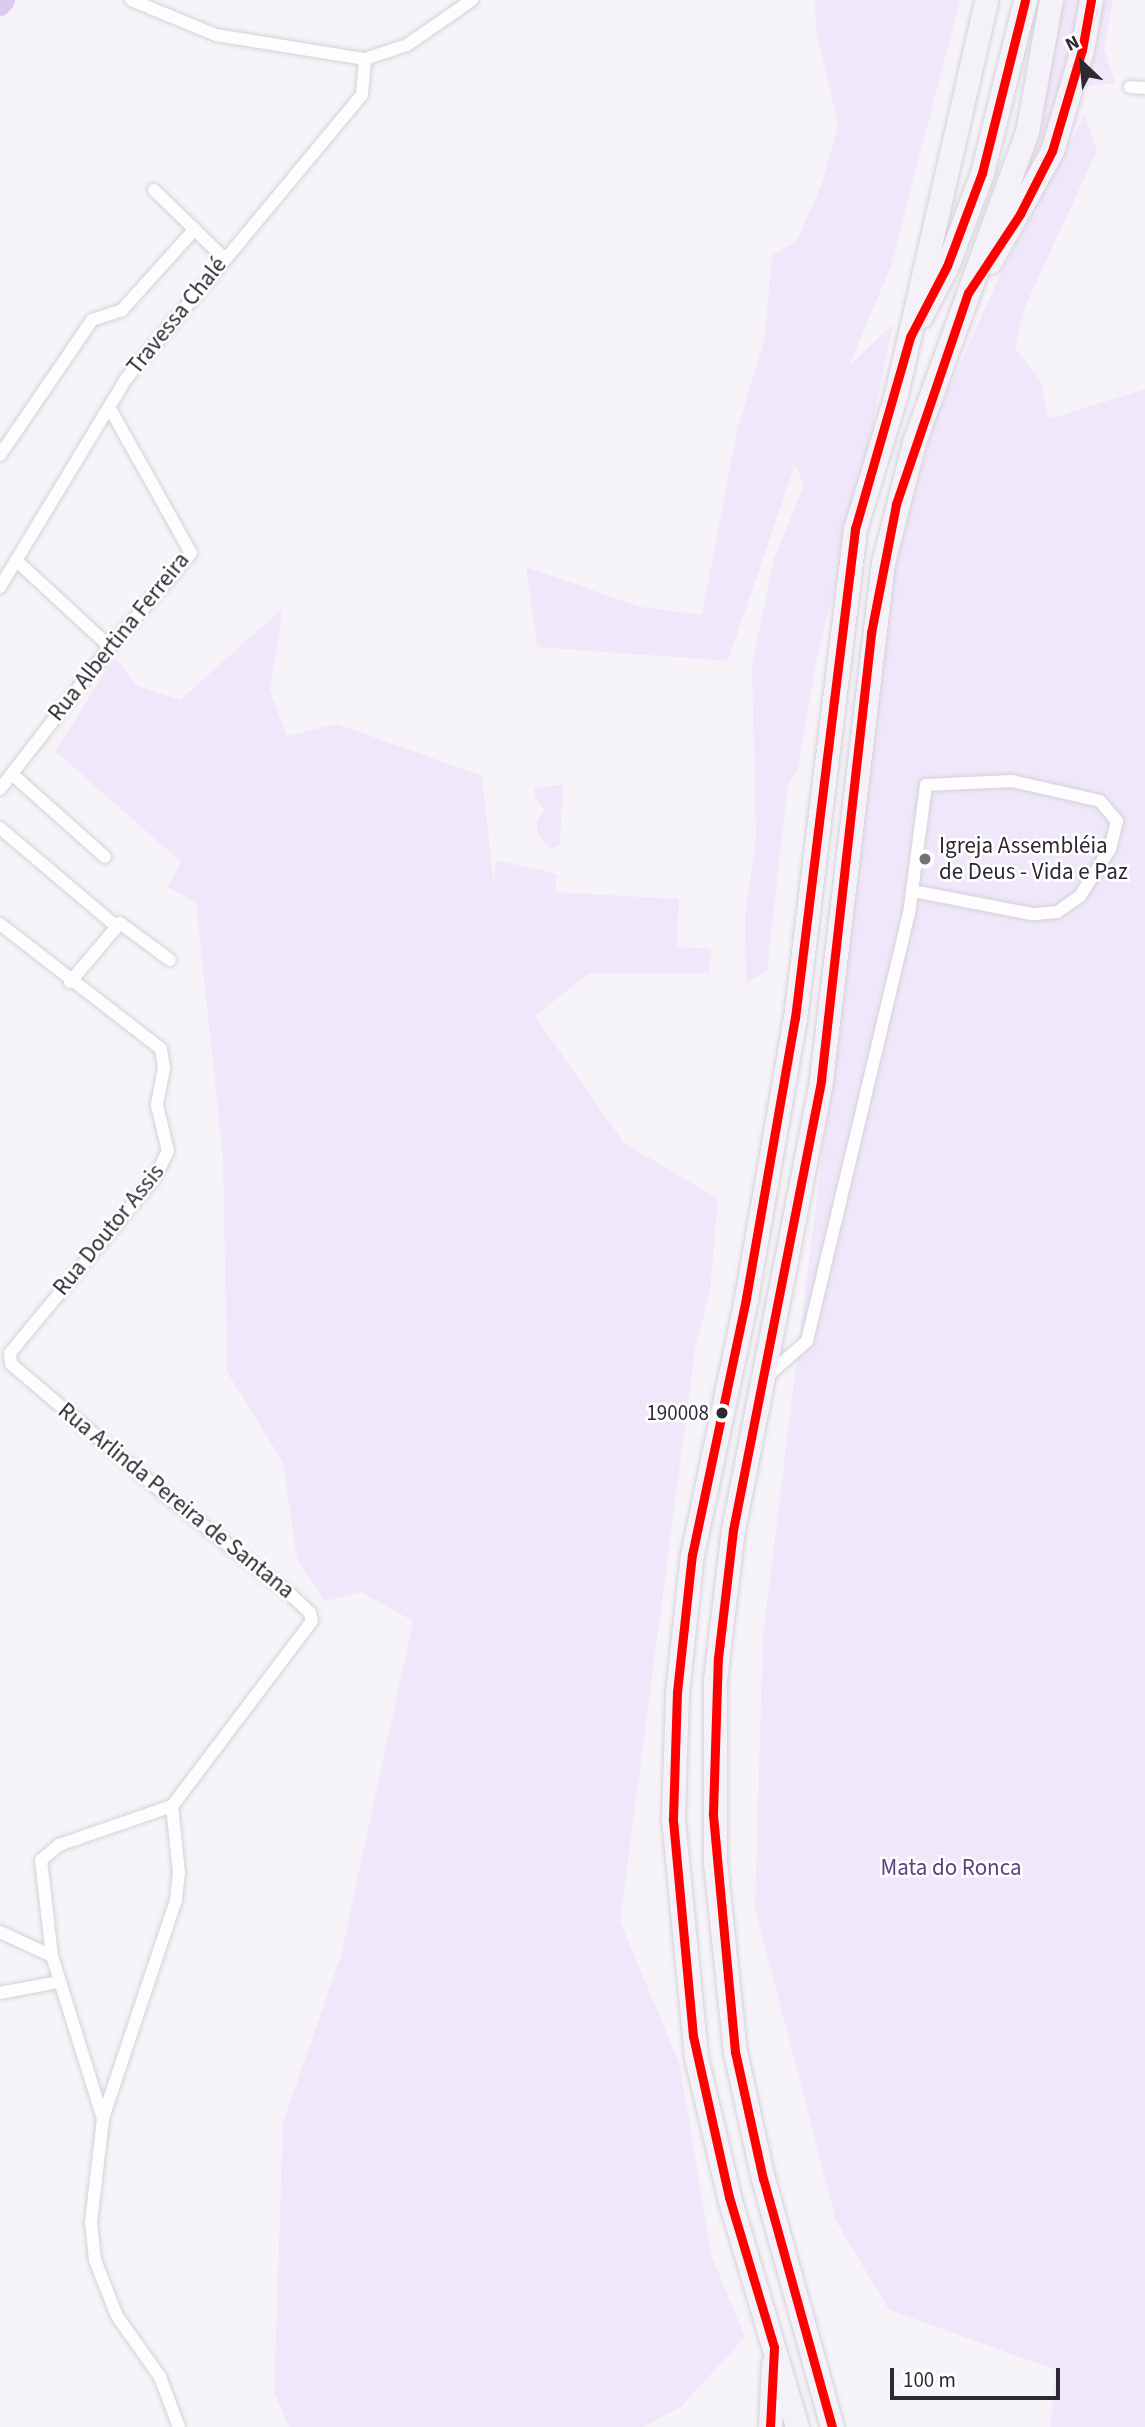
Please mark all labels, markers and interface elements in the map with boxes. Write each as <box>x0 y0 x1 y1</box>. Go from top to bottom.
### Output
north arrow <box>1047 28 1117 98</box>
text: N <box>1061 29 1084 59</box>
street label: Travessa Chalé <box>121 252 233 380</box>
street label: Rua Albertina Ferreira <box>43 547 195 727</box>
place label: Igreja Assembléia de Deus - Vida e Paz <box>939 832 1128 886</box>
marker: Igreja Assembléia de Deus - Vida e Paz <box>917 851 933 867</box>
street label: Rua Doutor Assis <box>48 1159 170 1301</box>
street label: Rua Arlinda Pereira de Santana <box>52 1397 300 1605</box>
place label: 190008 <box>646 1400 709 1426</box>
marker: 190008 <box>715 1406 729 1420</box>
park label: Mata do Ronca <box>880 1854 1022 1882</box>
scale bar <box>893 2354 1063 2398</box>
text: 100 m <box>903 2365 956 2395</box>

